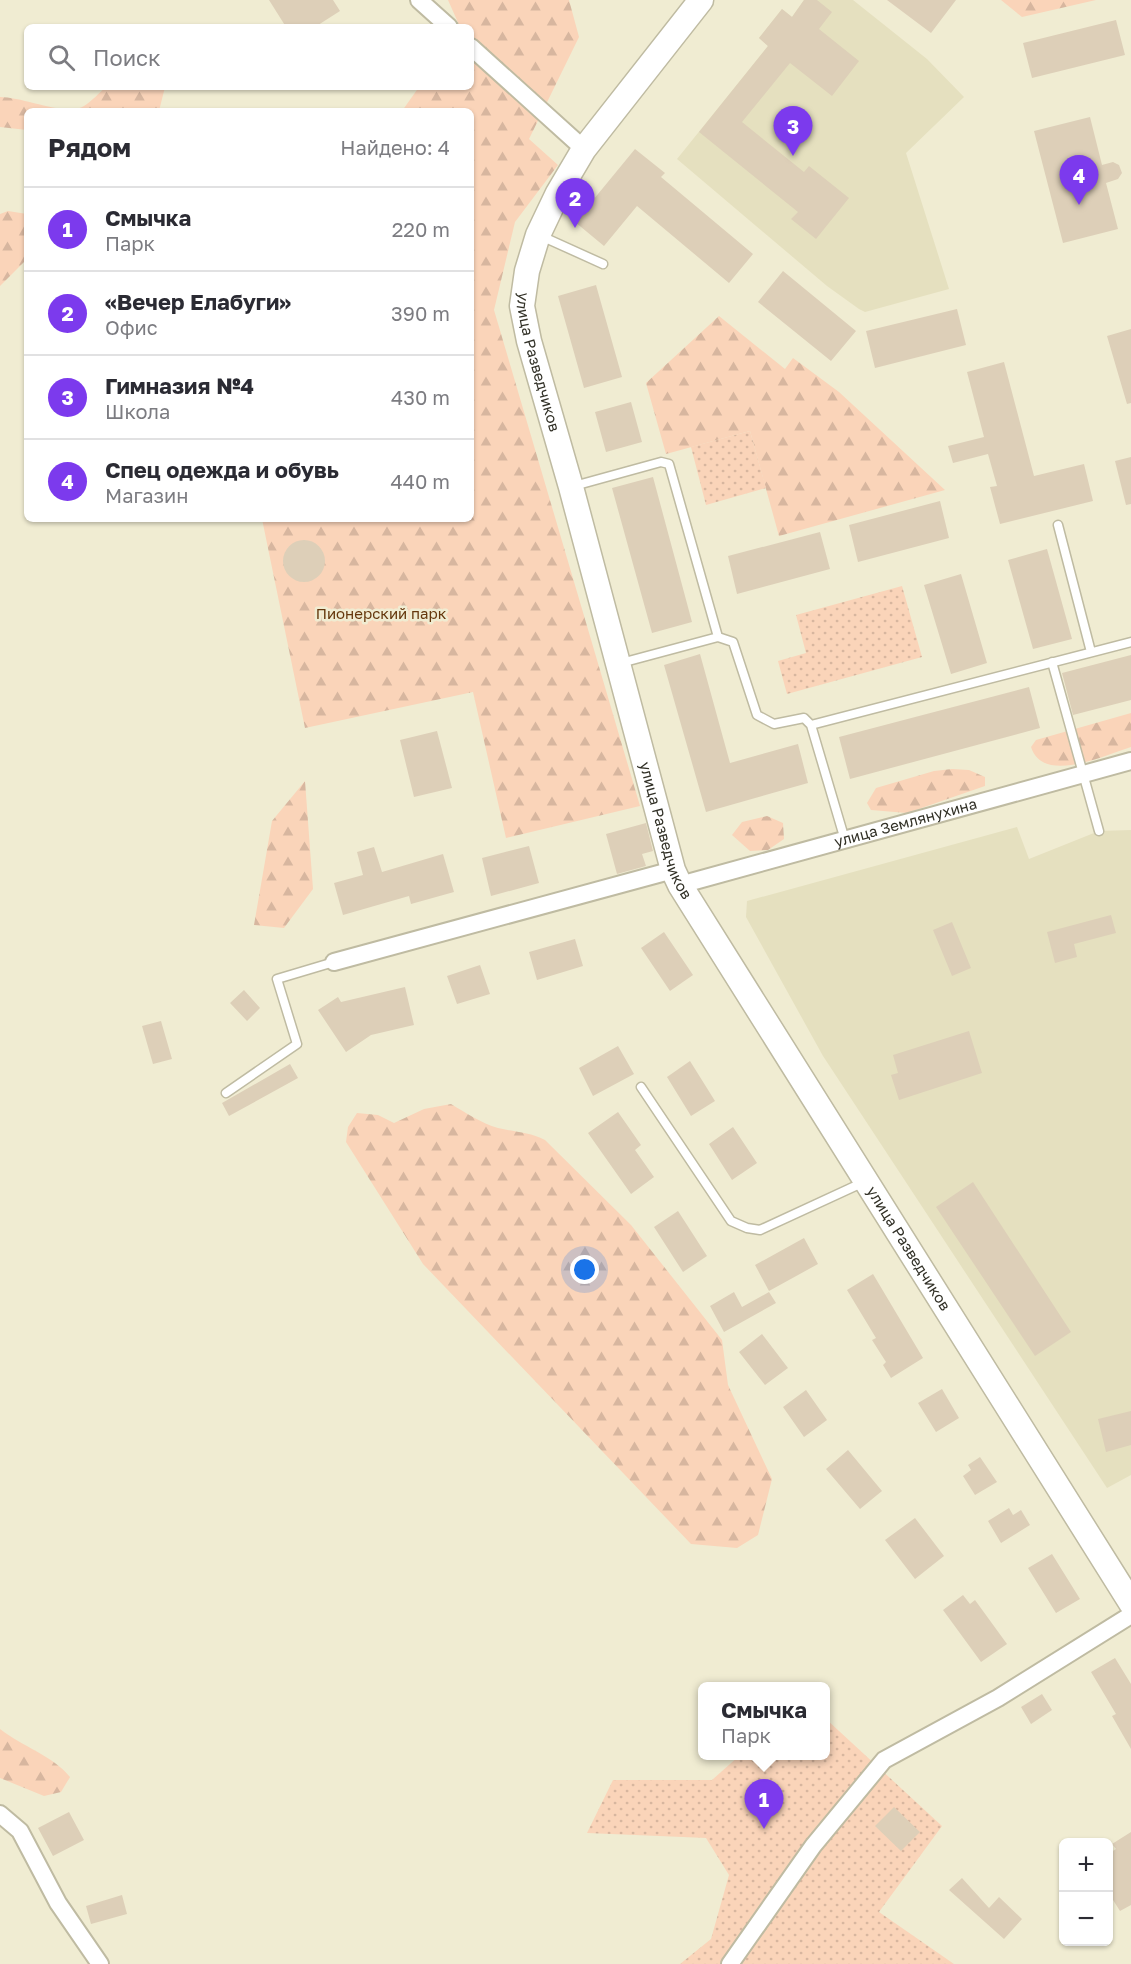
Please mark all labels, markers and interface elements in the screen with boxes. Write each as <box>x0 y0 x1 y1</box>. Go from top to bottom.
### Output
search box <box>24 24 474 90</box>
icon: search <box>45 41 78 74</box>
text: Поиск <box>93 44 161 71</box>
pin: 3 <box>774 106 812 156</box>
text: Рядом <box>48 132 131 163</box>
text: Найдено: 4 <box>340 135 450 159</box>
pin: 4 <box>1060 156 1098 205</box>
pin: 2 <box>556 178 594 228</box>
text: Смычка <box>105 204 191 231</box>
text: 1 <box>62 217 73 241</box>
text: 220 m <box>392 217 450 241</box>
text: Парк <box>105 231 155 255</box>
text: «Вечер Елабуги» <box>105 288 291 315</box>
street label: улица Разведчиков <box>514 291 565 433</box>
text: 2 <box>61 301 74 325</box>
text: 390 m <box>391 301 450 325</box>
text: Офис <box>105 315 158 339</box>
text: Гимназия №4 <box>105 372 254 399</box>
text: 3 <box>61 385 74 409</box>
text: 430 m <box>391 385 450 409</box>
text: Школа <box>105 399 170 423</box>
text: Спец одежда и обувь <box>105 456 339 483</box>
text: 4 <box>61 469 74 493</box>
text: 440 m <box>391 469 450 493</box>
text: Магазин <box>105 483 189 507</box>
park label: Пионерский парк <box>316 604 447 622</box>
street label: улица Разведчиков <box>637 760 696 902</box>
street label: улица Землянухина <box>832 794 979 850</box>
street label: улица Разведчиков <box>864 1183 955 1314</box>
your location <box>570 1255 599 1284</box>
popup <box>698 1682 830 1760</box>
text: Смычка <box>721 1696 807 1723</box>
text: Парк <box>721 1723 771 1747</box>
pin: 1 <box>744 1780 783 1829</box>
map controls <box>1059 1838 1113 1946</box>
button: + <box>1059 1838 1113 1892</box>
button: − <box>1059 1892 1113 1946</box>

